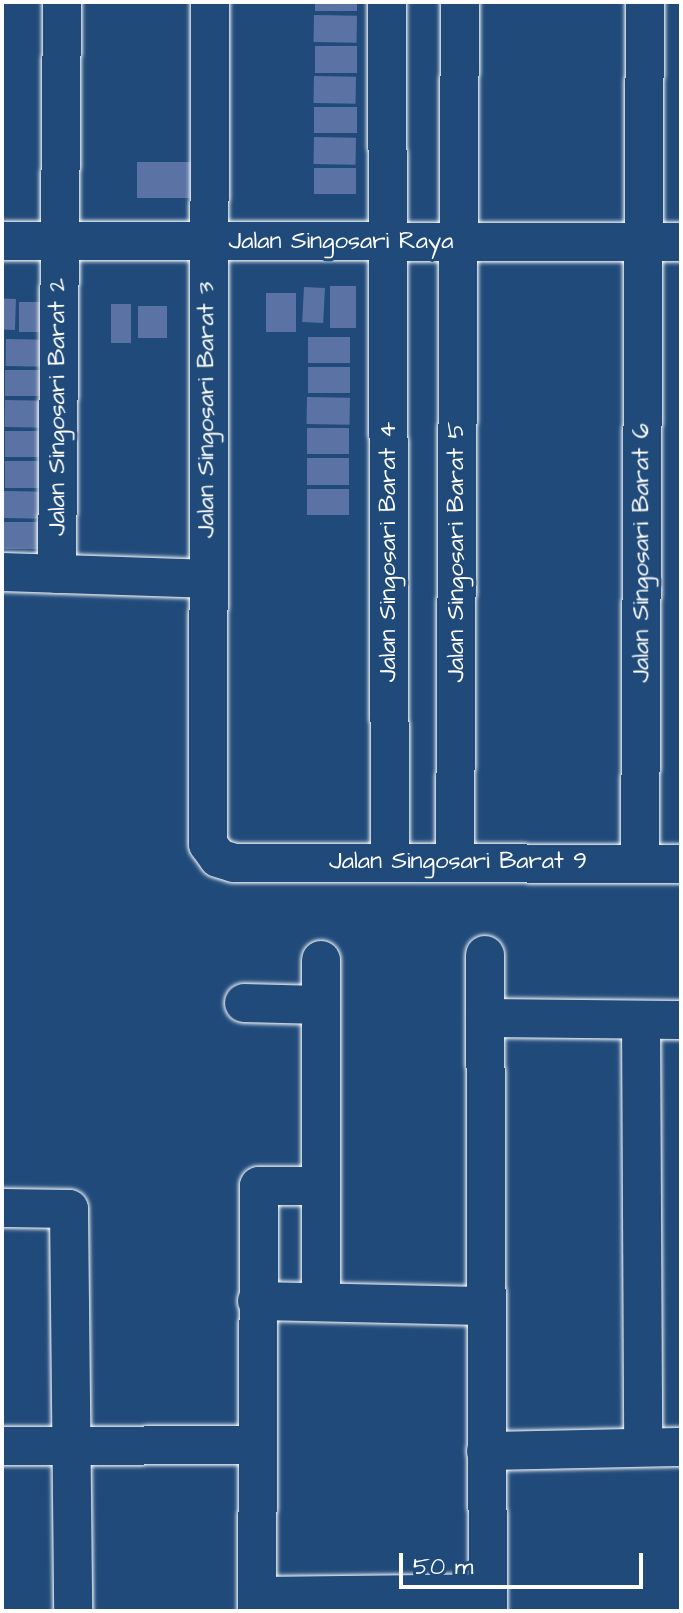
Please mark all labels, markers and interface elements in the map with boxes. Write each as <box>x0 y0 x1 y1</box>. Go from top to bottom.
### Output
street label: Jalan Singosari Raya <box>229 228 453 256</box>
street label: Jalan Singosari Barat 2 <box>44 278 72 536</box>
street label: Jalan Singosari Barat 3 <box>193 282 221 538</box>
street label: Jalan Singosari Barat 5 <box>443 421 471 683</box>
street label: Jalan Singosari Barat 4 <box>375 422 403 682</box>
street label: Jalan Singosari Barat 6 <box>628 423 656 683</box>
street label: Jalan Singosari Barat 9 <box>329 848 587 876</box>
scale bar <box>403 1537 647 1587</box>
text: 50 m <box>413 1550 473 1584</box>

